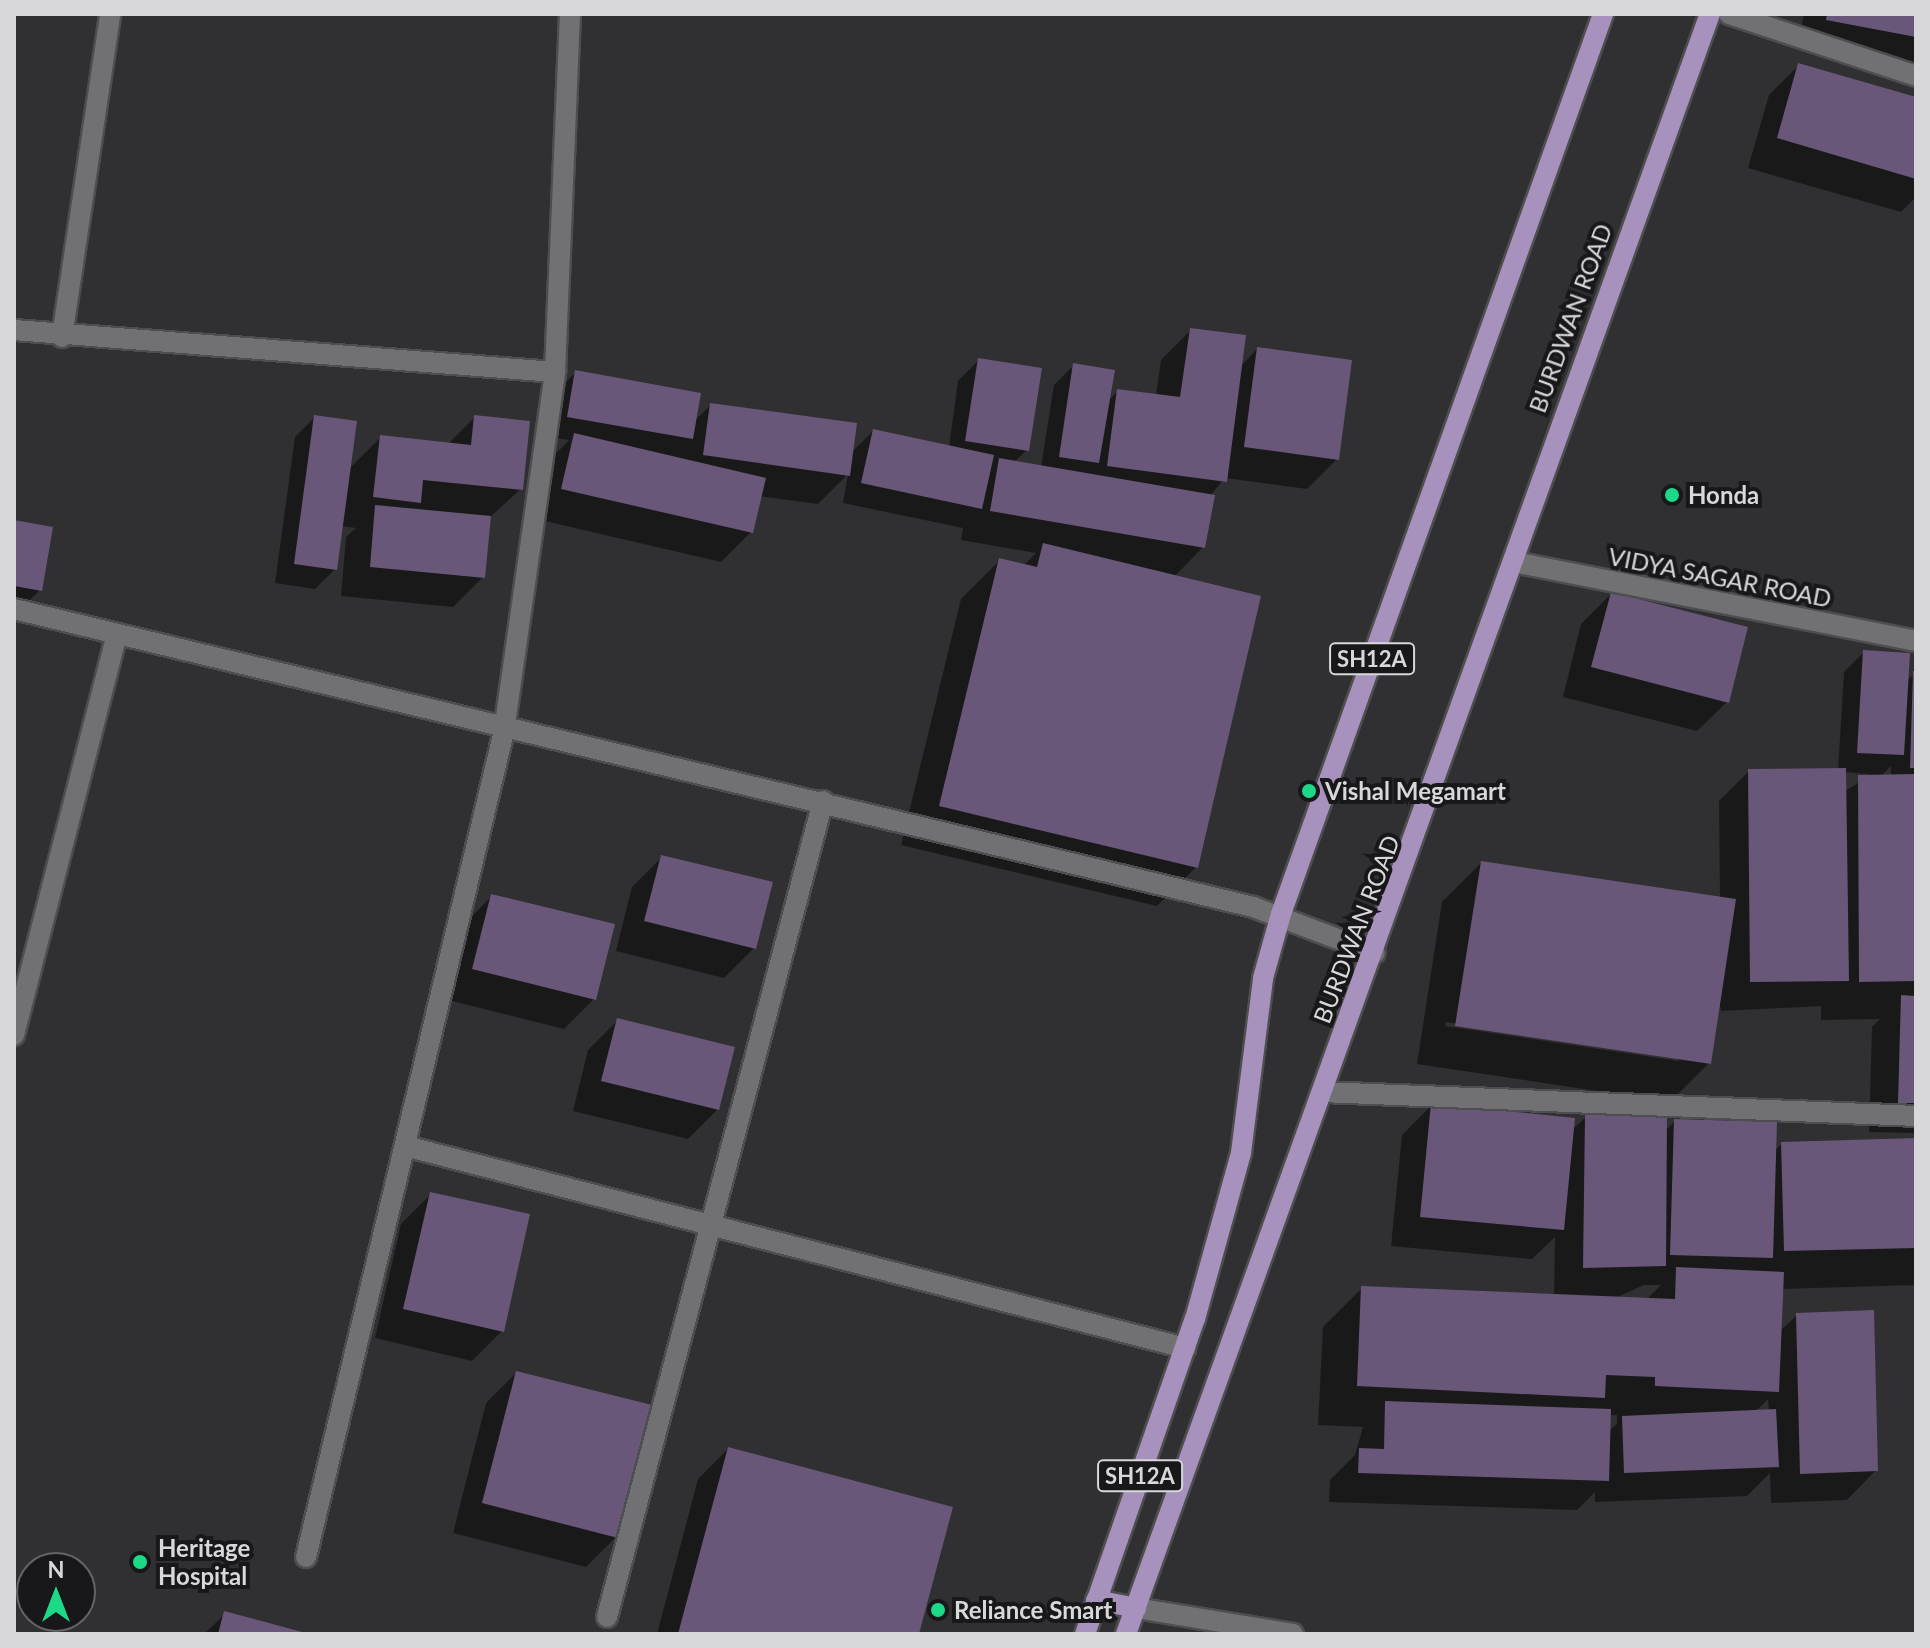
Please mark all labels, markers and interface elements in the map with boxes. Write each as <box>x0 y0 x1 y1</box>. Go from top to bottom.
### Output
street label: BURDWAN ROAD <box>1522 220 1618 416</box>
place label: Honda <box>1688 481 1759 509</box>
marker: Honda <box>1663 486 1681 504</box>
street label: VIDYA SAGAR ROAD <box>1606 541 1834 613</box>
road number: SH12A <box>1328 641 1416 677</box>
place label: Vishal Megamart <box>1325 777 1506 805</box>
marker: Vishal Megamart <box>1300 782 1318 800</box>
street label: BURDWAN ROAD <box>1307 831 1405 1027</box>
road number: SH12A <box>1096 1458 1184 1494</box>
place label: Heritage Hospital <box>158 1534 250 1590</box>
marker: Heritage Hospital <box>129 1551 151 1573</box>
north arrow <box>16 1552 96 1632</box>
text: N <box>48 1556 64 1583</box>
place label: Reliance Smart <box>954 1596 1112 1624</box>
marker: Reliance Smart <box>929 1601 947 1619</box>

